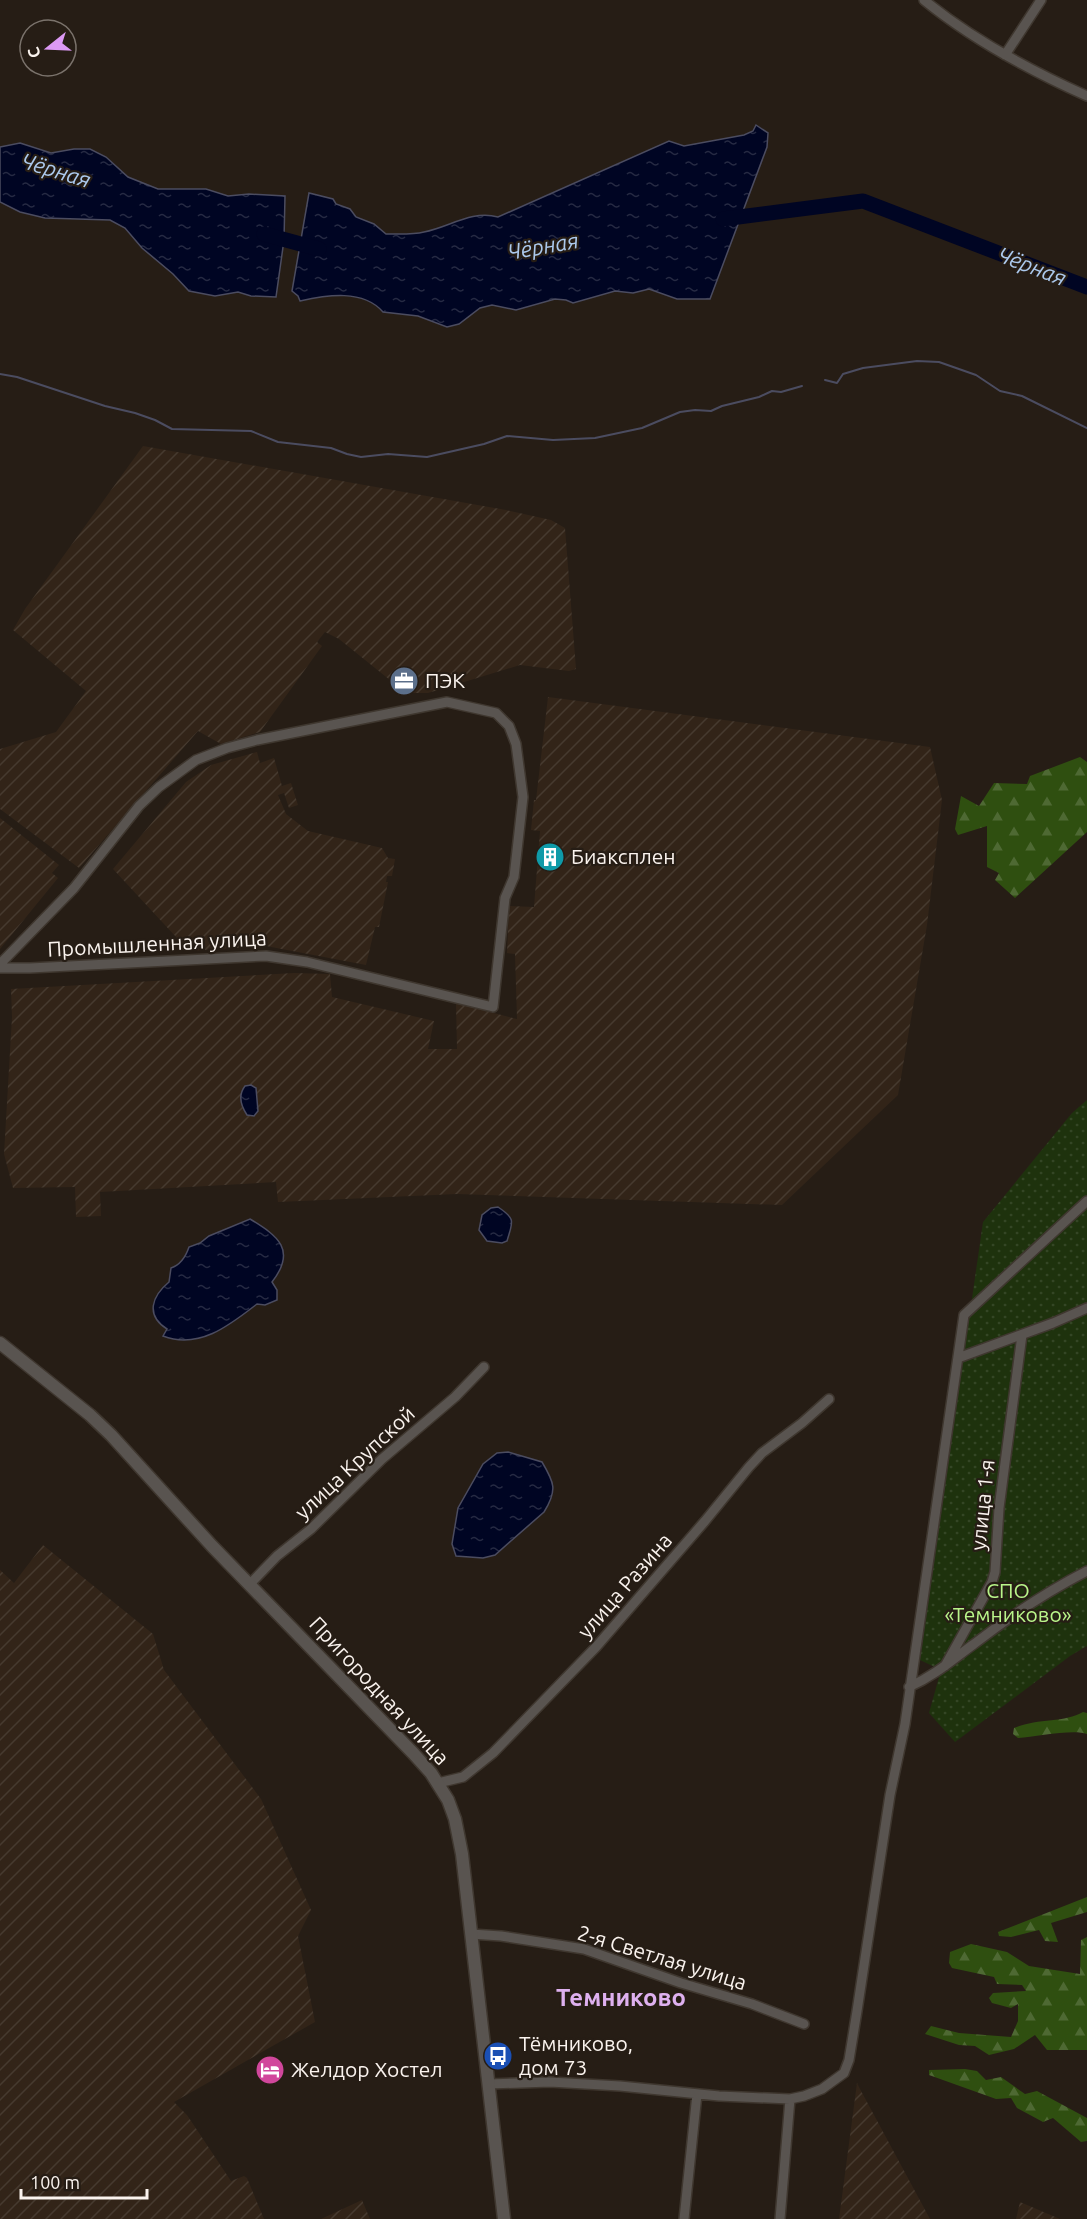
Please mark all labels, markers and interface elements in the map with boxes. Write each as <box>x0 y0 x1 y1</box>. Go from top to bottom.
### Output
north arrow <box>18 18 78 78</box>
text: С <box>24 45 44 60</box>
water label: Чёрная <box>18 147 94 192</box>
water label: Чёрная <box>506 227 580 264</box>
water label: Чёрная <box>994 241 1070 290</box>
office icon: ПЭК <box>388 665 420 697</box>
place label: ПЭК <box>425 668 465 692</box>
building icon: Биаксплен <box>534 841 566 873</box>
place label: Биаксплен <box>571 844 676 868</box>
street label: Промышленная улица <box>47 925 267 961</box>
street label: улица Крупской <box>290 1401 419 1524</box>
street label: улица 1-я <box>965 1458 999 1552</box>
street label: улица Разина <box>572 1528 676 1643</box>
park label: СПО «Темниково» <box>944 1578 1072 1626</box>
street label: Пригородная улица <box>305 1611 454 1769</box>
street label: 2-я Светлая улица <box>575 1920 750 1994</box>
district label: Темниково <box>556 1984 686 2011</box>
place label: Тёмниково, дом 73 <box>519 2031 633 2079</box>
bus stop icon: Тёмниково, дом 73 <box>482 2040 514 2072</box>
hotel icon: Желдор Хостел <box>254 2054 286 2086</box>
place label: Желдор Хостел <box>291 2057 443 2081</box>
scale bar <box>21 2162 147 2200</box>
text: 100 m <box>30 2172 80 2192</box>

